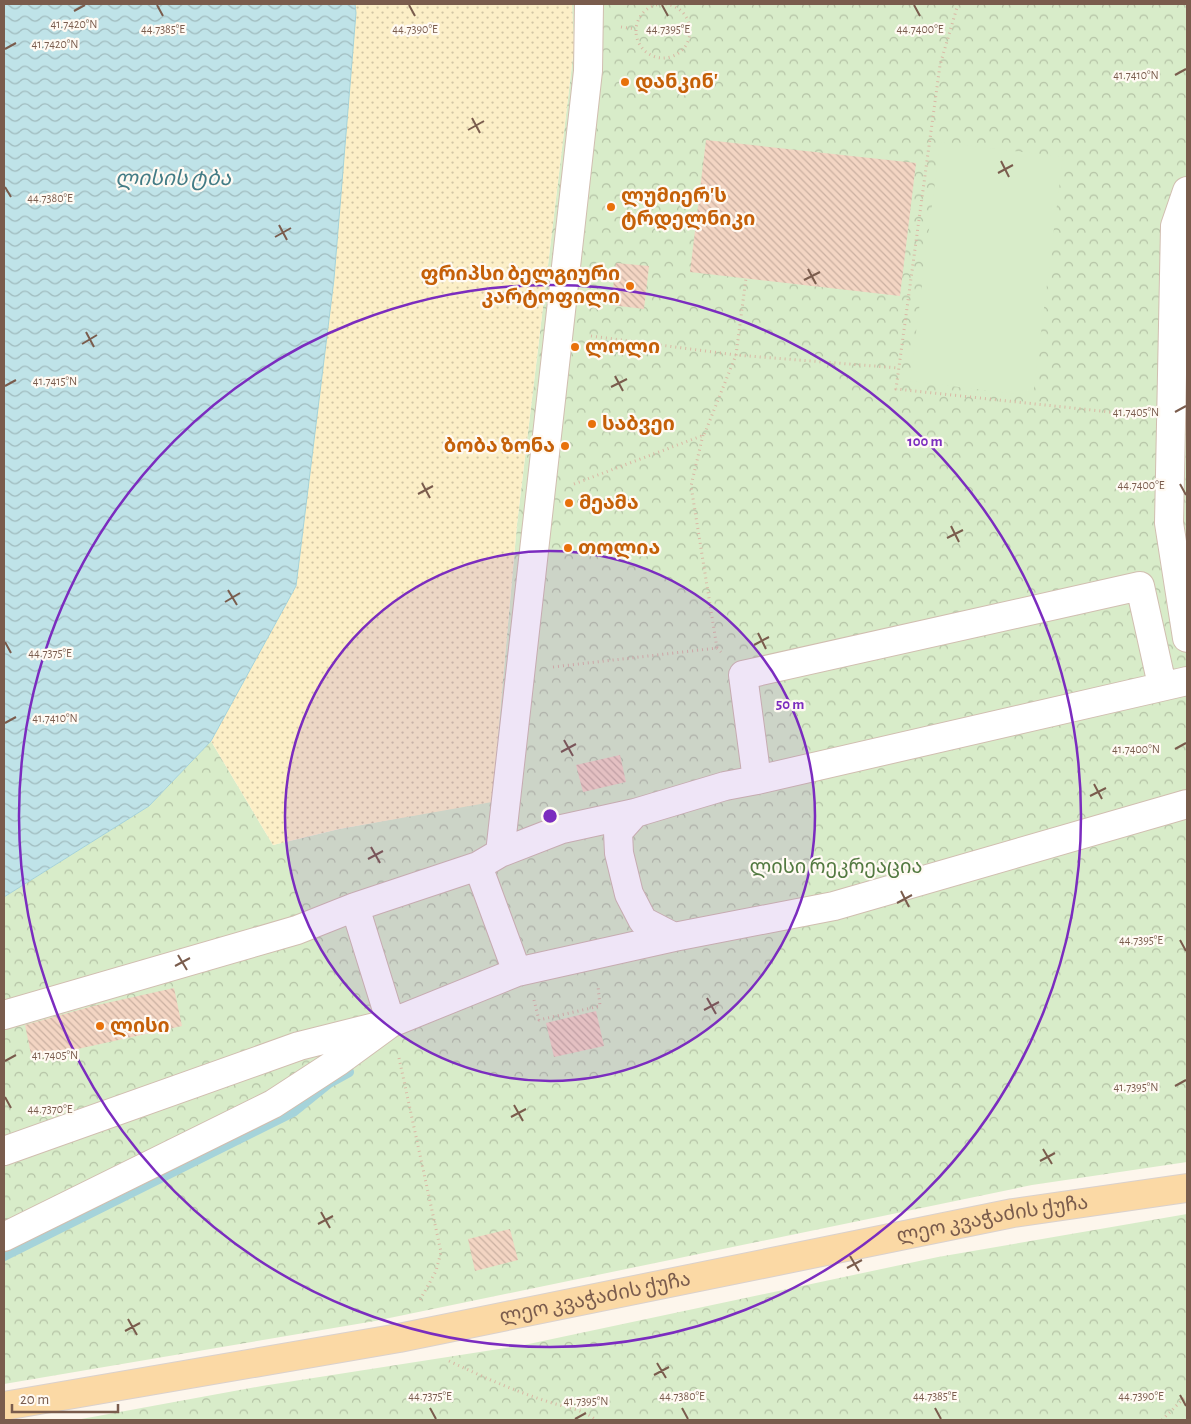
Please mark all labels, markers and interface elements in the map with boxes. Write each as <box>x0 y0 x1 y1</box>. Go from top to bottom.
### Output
text: 41.7420°N <box>51 18 97 30</box>
text: 44.7385°E <box>141 23 185 35</box>
text: 44.7390°E <box>392 23 438 35</box>
text: 44.7395°E <box>646 23 690 35</box>
text: 44.7400°E <box>896 23 944 35</box>
text: 41.7420°N <box>32 38 78 50</box>
text: 41.7410°N <box>1113 69 1159 81</box>
place label: დანკინ' <box>635 72 718 94</box>
marker: დანკინ' <box>619 76 631 88</box>
water label: ლისის ტბა <box>115 168 231 191</box>
place label: ლუმიერ'ს ტრდელნიკი <box>621 186 755 231</box>
text: 44.7380°E <box>27 192 73 204</box>
marker: ლუმიერ'ს ტრდელნიკი <box>605 201 617 213</box>
place label: ფრიპსი ბელგიური კარტოფილი <box>420 264 620 308</box>
marker: ფრიპსი ბელგიური კარტოფილი <box>624 280 636 292</box>
place label: ლოლი <box>585 337 660 358</box>
marker: ლოლი <box>569 341 581 353</box>
text: 41.7415°N <box>33 375 77 387</box>
text: 41.7405°N <box>1113 406 1159 418</box>
place label: საბვეი <box>602 414 675 435</box>
marker: საბვეი <box>586 418 598 430</box>
text: 100 m <box>907 434 943 449</box>
place label: ბობა ზონა <box>444 436 555 456</box>
marker: ბობა ზონა <box>559 440 571 452</box>
text: 44.7400°E <box>1117 479 1165 491</box>
place label: მეამა <box>579 493 639 514</box>
marker: მეამა <box>563 497 575 509</box>
place label: თოლია <box>578 538 660 559</box>
marker: თოლია <box>562 542 574 554</box>
text: 44.7375°E <box>28 647 72 659</box>
text: 50 m <box>776 697 804 712</box>
text: 41.7410°N <box>32 712 78 724</box>
text: 41.7400°N <box>1112 743 1160 755</box>
centre of rings <box>541 807 559 825</box>
park label: ლისი რეკრეაცია <box>749 857 923 879</box>
text: 44.7395°E <box>1119 934 1163 946</box>
place label: ლისი <box>110 1016 170 1037</box>
marker: ლისი <box>94 1020 106 1032</box>
text: 41.7405°N <box>32 1049 78 1061</box>
text: 41.7395°N <box>1114 1081 1158 1093</box>
text: 44.7370°E <box>28 1103 73 1115</box>
street label: ლეო კვაჭაძის ქუჩა <box>895 1192 1089 1248</box>
street label: ლეო კვაჭაძის ქუჩა <box>498 1269 692 1329</box>
scale bar <box>12 1382 119 1414</box>
text: 44.7375°E <box>408 1390 452 1402</box>
text: 44.7380°E <box>659 1390 705 1402</box>
text: 44.7385°E <box>913 1390 957 1402</box>
text: 44.7390°E <box>1118 1390 1164 1402</box>
text: 20 m <box>20 1392 49 1407</box>
text: 41.7395°N <box>564 1395 608 1407</box>

